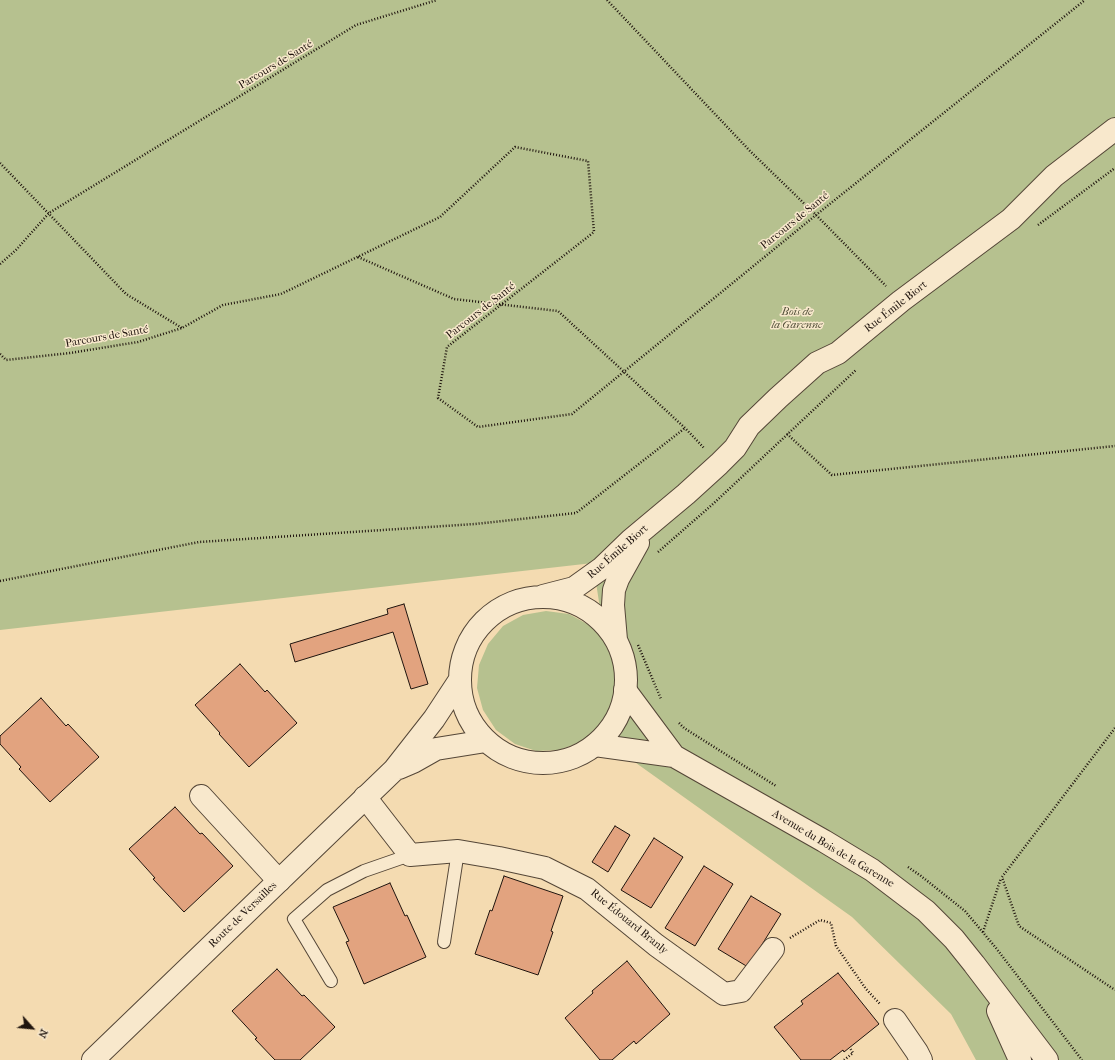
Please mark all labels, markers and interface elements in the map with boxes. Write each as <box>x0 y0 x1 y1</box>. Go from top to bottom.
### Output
street label: Parcours de Santé <box>237 38 315 92</box>
street label: Parcours de Santé <box>758 189 832 253</box>
street label: Rue Émile Biort <box>862 278 930 336</box>
street label: Parcours de Santé <box>444 280 518 342</box>
park label: Bois de la Garenne <box>772 305 822 331</box>
street label: Parcours de Santé <box>64 323 150 351</box>
street label: Rue Émile Biort <box>585 522 651 582</box>
street label: Avenue du Bois de la Garenne <box>770 807 896 891</box>
street label: Route de Versailles <box>206 879 280 951</box>
street label: Rue Édouard Branly <box>587 887 671 957</box>
north arrow <box>12 1008 52 1048</box>
text: N <box>35 1027 51 1040</box>

